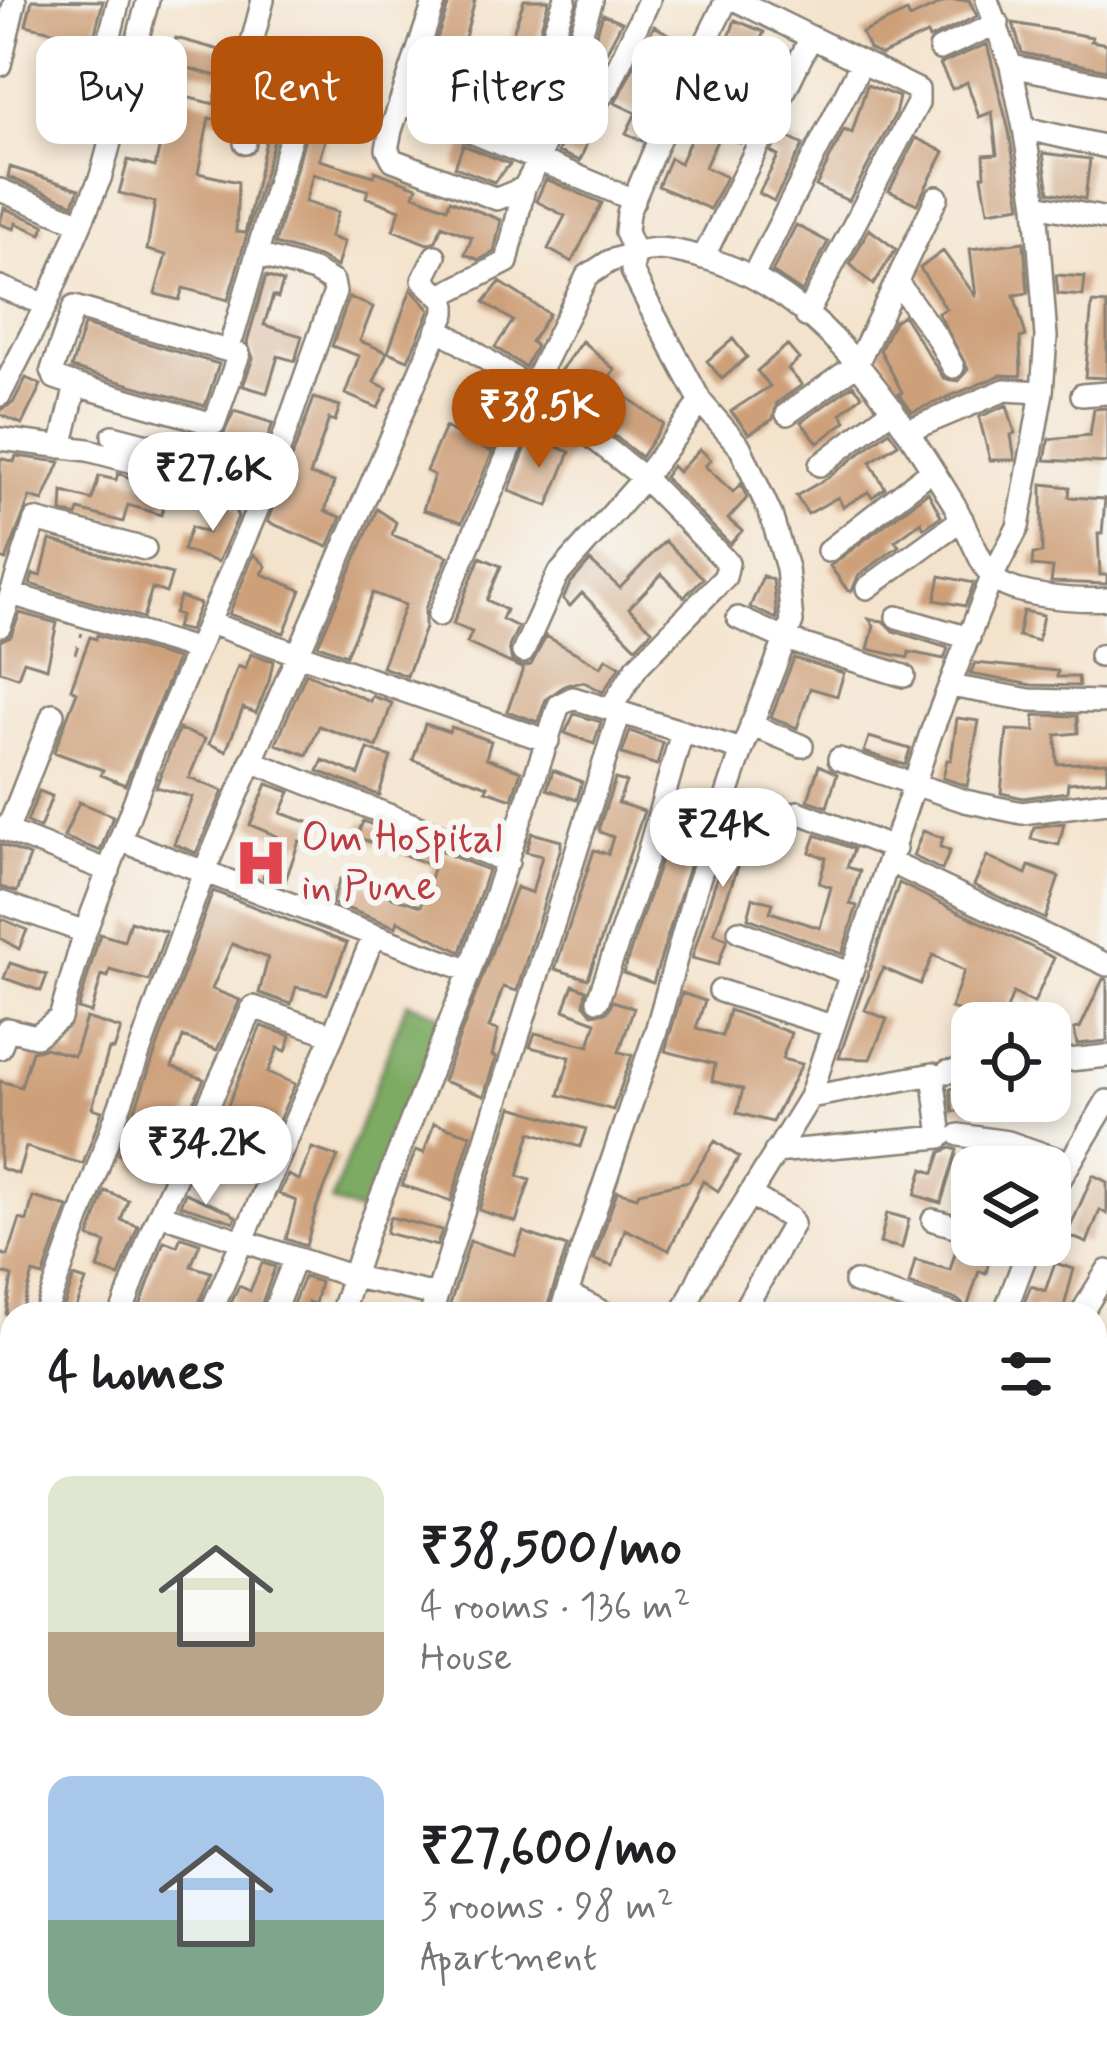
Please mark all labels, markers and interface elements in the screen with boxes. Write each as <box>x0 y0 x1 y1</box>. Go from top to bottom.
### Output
chip: Buy <box>36 36 187 144</box>
chip: Rent <box>211 36 383 144</box>
chip: Filters <box>407 36 608 144</box>
chip: New <box>632 36 791 144</box>
pin: ₹38.5K <box>441 369 637 471</box>
text: ₹38.5K <box>479 382 599 433</box>
pin: ₹27.6K <box>115 432 311 534</box>
text: ₹27.6K <box>155 445 271 496</box>
pin: ₹24K <box>652 788 794 890</box>
text: ₹24K <box>677 801 769 852</box>
place label: Om Hospital in Pune <box>301 812 502 915</box>
hospital icon: Om Hospital in Pune <box>232 834 290 892</box>
map controls <box>951 1002 1071 1266</box>
button: locate <box>951 1002 1071 1122</box>
pin: ₹34.2K <box>108 1106 304 1208</box>
text: ₹34.2K <box>147 1119 265 1170</box>
button: layers <box>951 1146 1071 1266</box>
text: 4 homes <box>48 1341 225 1407</box>
icon: filters <box>993 1341 1059 1407</box>
text: ₹38,500/mo <box>420 1516 682 1582</box>
icon: home <box>144 1524 288 1668</box>
text: 4 rooms · 136 m² <box>420 1582 691 1633</box>
text: House <box>420 1633 512 1684</box>
text: ₹27,600/mo <box>420 1816 677 1882</box>
icon: home <box>144 1824 288 1968</box>
text: 3 rooms · 98 m² <box>420 1882 674 1933</box>
text: Apartment <box>420 1933 597 1984</box>

